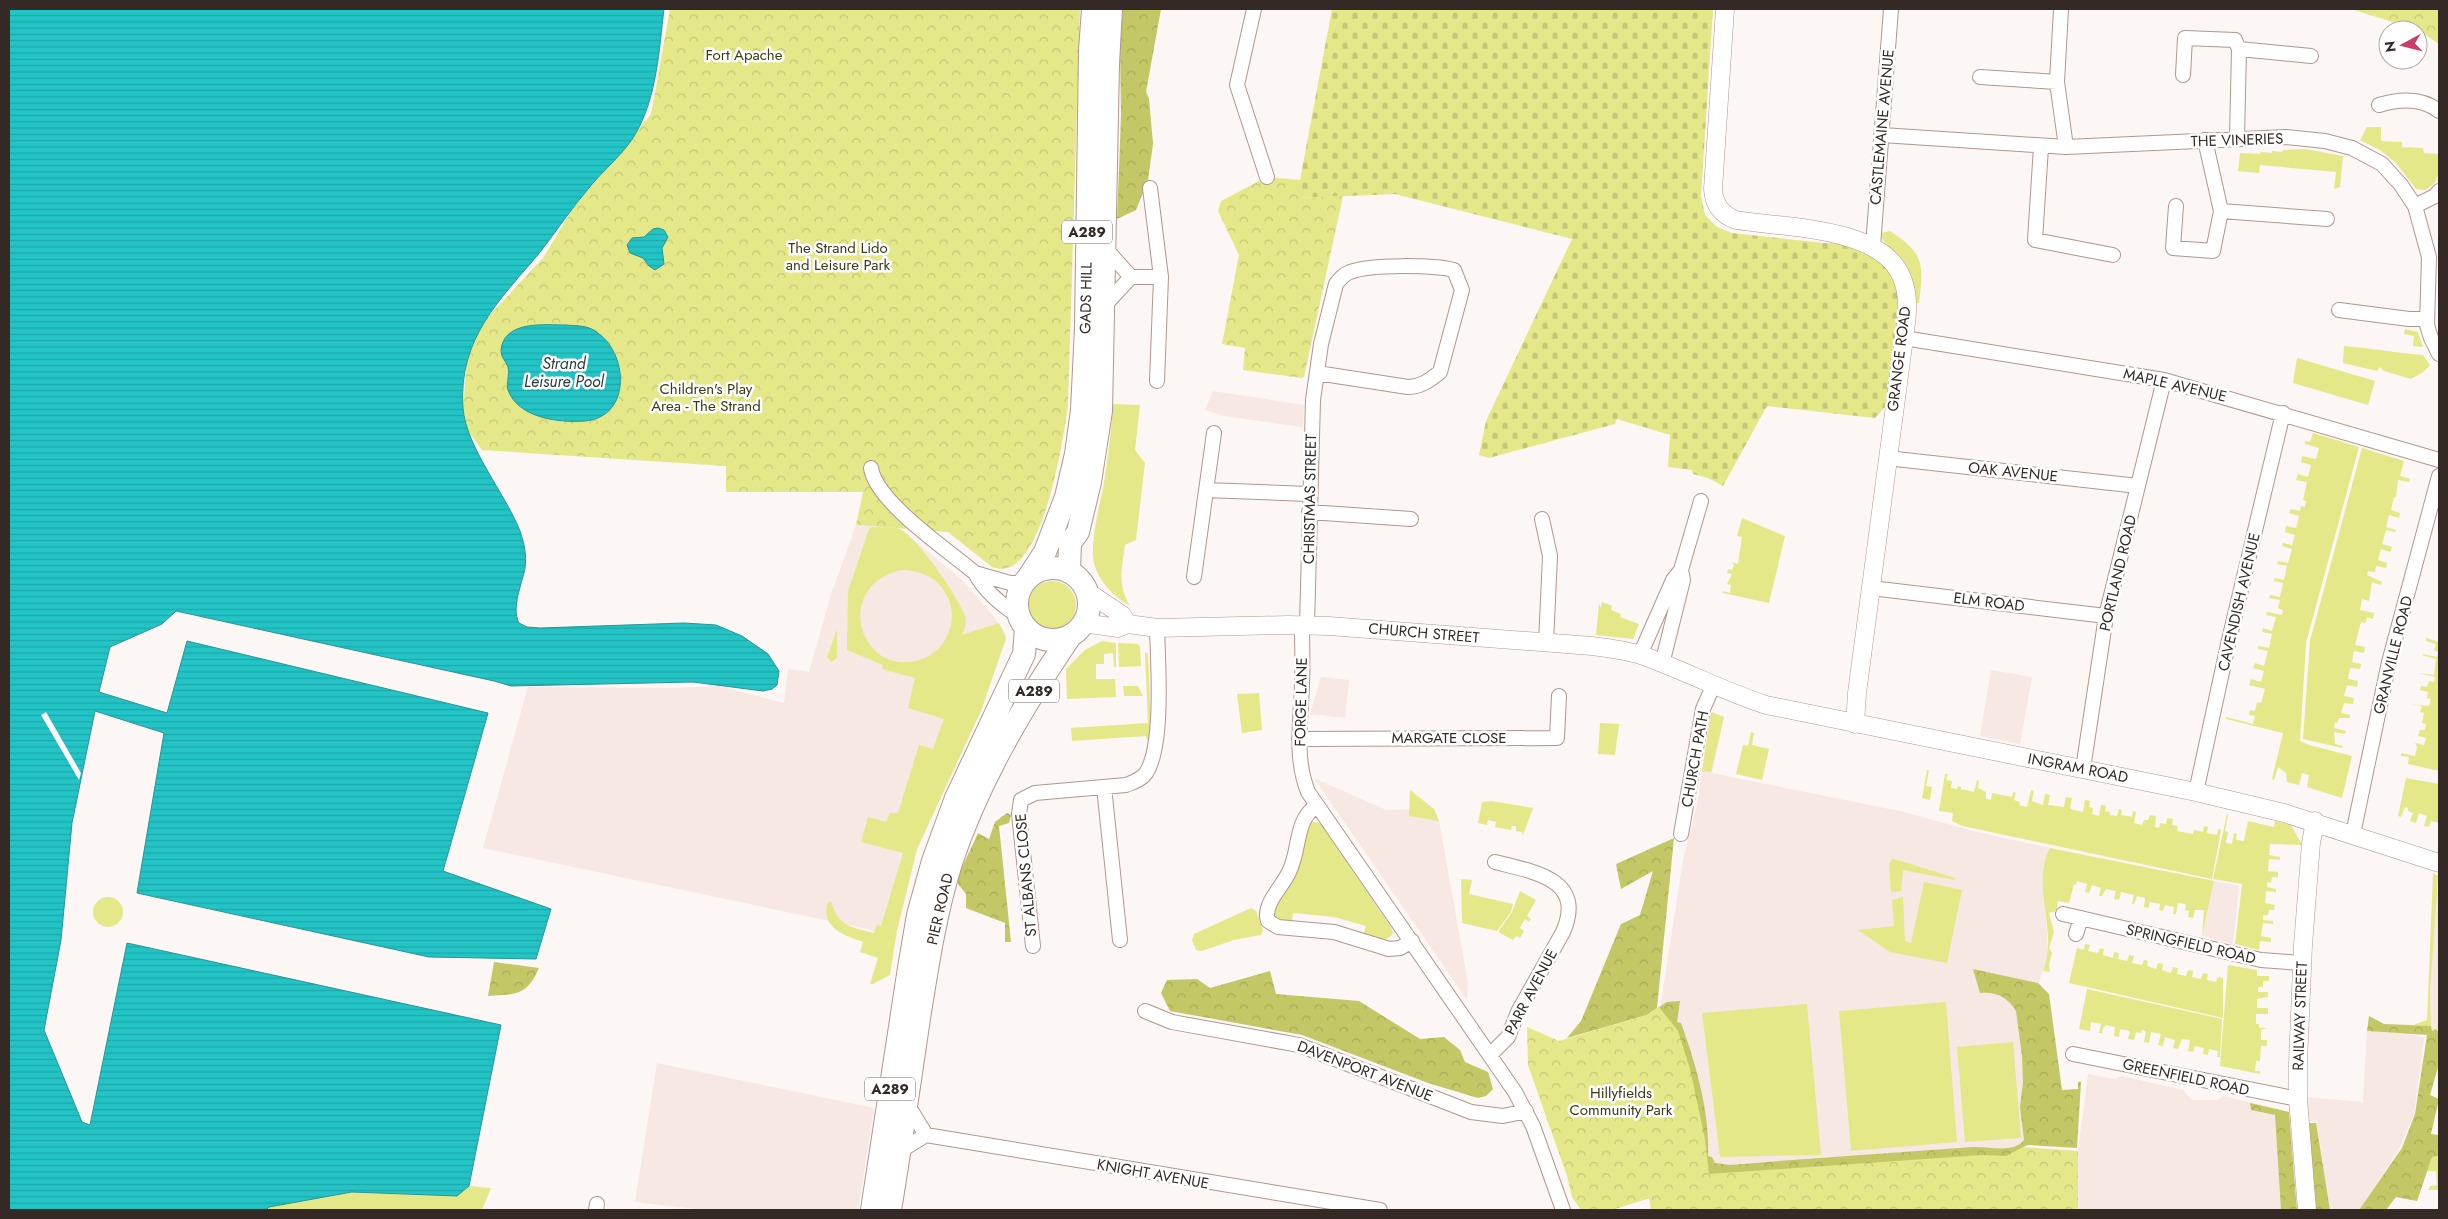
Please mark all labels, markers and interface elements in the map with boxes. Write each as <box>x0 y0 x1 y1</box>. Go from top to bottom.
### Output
north arrow <box>2378 20 2428 70</box>
text: N <box>2379 40 2401 53</box>
park label: Fort Apache <box>706 44 783 66</box>
street label: CASTLEMAINE AVENUE <box>1864 48 1900 206</box>
street label: THE VINERIES <box>2190 127 2284 153</box>
road number: A289 <box>1062 220 1112 243</box>
park label: The Strand Lido and Leisure Park <box>786 237 891 276</box>
street label: GADS HILL <box>1074 262 1098 334</box>
street label: GRANGE ROAD <box>1882 305 1916 413</box>
water label: Strand Leisure Pool <box>524 352 605 393</box>
street label: MAPLE AVENUE <box>2121 362 2229 408</box>
park label: Children's Play Area - The Strand <box>651 378 761 417</box>
street label: CHRISTMAS STREET <box>1298 434 1322 564</box>
street label: OAK AVENUE <box>1967 456 2059 488</box>
street label: PORTLAND ROAD <box>2094 513 2142 633</box>
street label: CAVENDISH AVENUE <box>2212 531 2266 673</box>
street label: ELM ROAD <box>1952 587 2026 617</box>
street label: GRANVILLE ROAD <box>2368 593 2418 717</box>
street label: CHURCH STREET <box>1368 617 1480 649</box>
street label: FORGE LANE <box>1289 657 1313 747</box>
road number: A289 <box>1009 679 1059 702</box>
street label: CHURCH PATH <box>1676 709 1714 809</box>
street label: MARGATE CLOSE <box>1391 727 1507 749</box>
street label: INGRAM ROAD <box>2026 747 2130 789</box>
street label: ST ALBANS CLOSE <box>1010 812 1042 938</box>
street label: PIER ROAD <box>921 871 959 947</box>
street label: SPRINGFIELD ROAD <box>2124 918 2258 970</box>
street label: PARR AVENUE <box>1499 945 1563 1039</box>
street label: RAILWAY STREET <box>2287 961 2313 1071</box>
street label: DAVENPORT AVENUE <box>1294 1035 1436 1107</box>
street label: GREENFIELD ROAD <box>2121 1053 2251 1101</box>
road number: A289 <box>865 1078 915 1100</box>
park label: Hillyfields Community Park <box>1570 1082 1673 1121</box>
street label: KNIGHT AVENUE <box>1095 1153 1211 1195</box>

